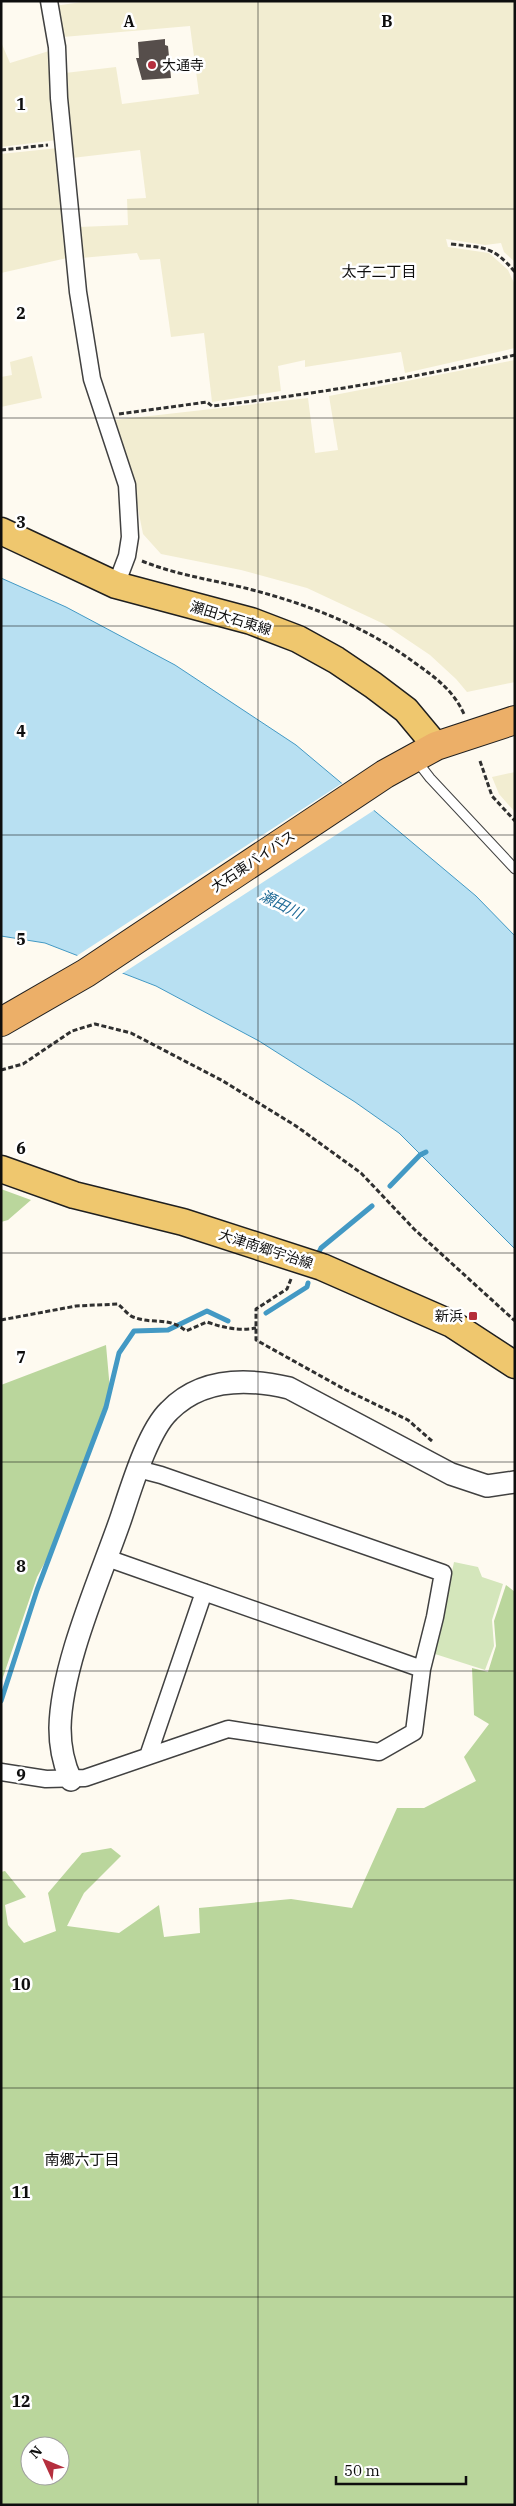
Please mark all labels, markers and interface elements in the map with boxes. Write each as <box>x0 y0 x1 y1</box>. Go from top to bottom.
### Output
text: A <box>123 11 135 31</box>
text: B <box>381 11 393 31</box>
place label: 大通寺 <box>162 56 204 74</box>
marker: 大通寺 <box>146 59 158 71</box>
text: 1 <box>16 94 26 114</box>
district label: 太子二丁目 <box>341 262 417 281</box>
text: 2 <box>16 303 26 323</box>
text: 3 <box>16 512 26 532</box>
street label: 瀬田大石東線 <box>188 597 274 639</box>
text: 4 <box>16 721 26 741</box>
street label: 大石東バイパス <box>207 826 299 896</box>
water label: 瀬田川 <box>257 885 307 924</box>
text: 5 <box>16 929 26 949</box>
text: 6 <box>16 1138 26 1158</box>
street label: 大津南郷宇治線 <box>217 1225 315 1273</box>
place label: 新浜 <box>435 1307 463 1325</box>
marker: 新浜 <box>467 1310 479 1322</box>
text: 7 <box>16 1347 26 1367</box>
text: 8 <box>16 1556 26 1576</box>
text: 9 <box>16 1765 26 1785</box>
text: 10 <box>11 1974 31 1994</box>
district label: 南郷六丁目 <box>44 2150 120 2169</box>
text: 11 <box>11 2182 31 2202</box>
text: 12 <box>11 2391 31 2411</box>
north arrow <box>20 2436 70 2486</box>
text: N <box>25 2442 46 2462</box>
scale bar <box>336 2454 466 2486</box>
text: 50 m <box>344 2461 380 2480</box>

